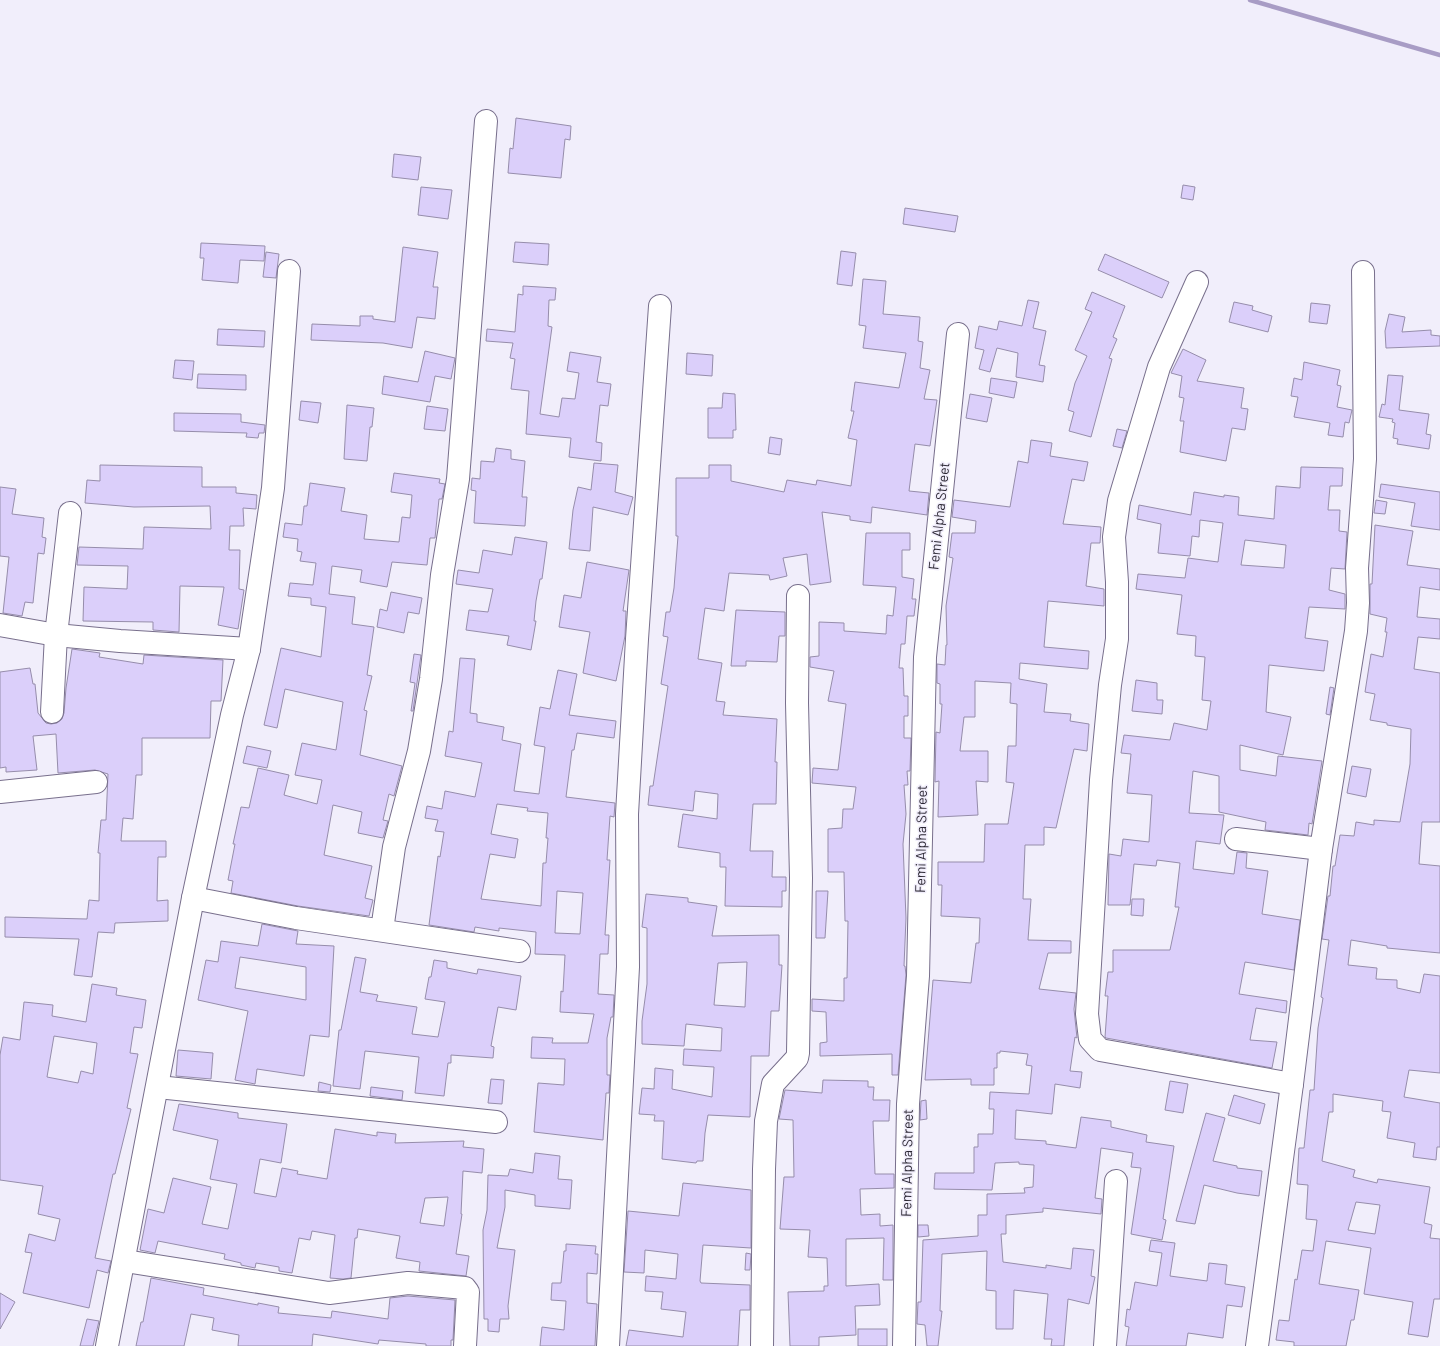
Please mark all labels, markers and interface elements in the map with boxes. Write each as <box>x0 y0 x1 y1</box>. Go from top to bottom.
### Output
street label: Femi Alpha Street <box>924 461 953 571</box>
street label: Femi Alpha Street <box>911 785 930 893</box>
street label: Femi Alpha Street <box>897 1109 916 1217</box>

